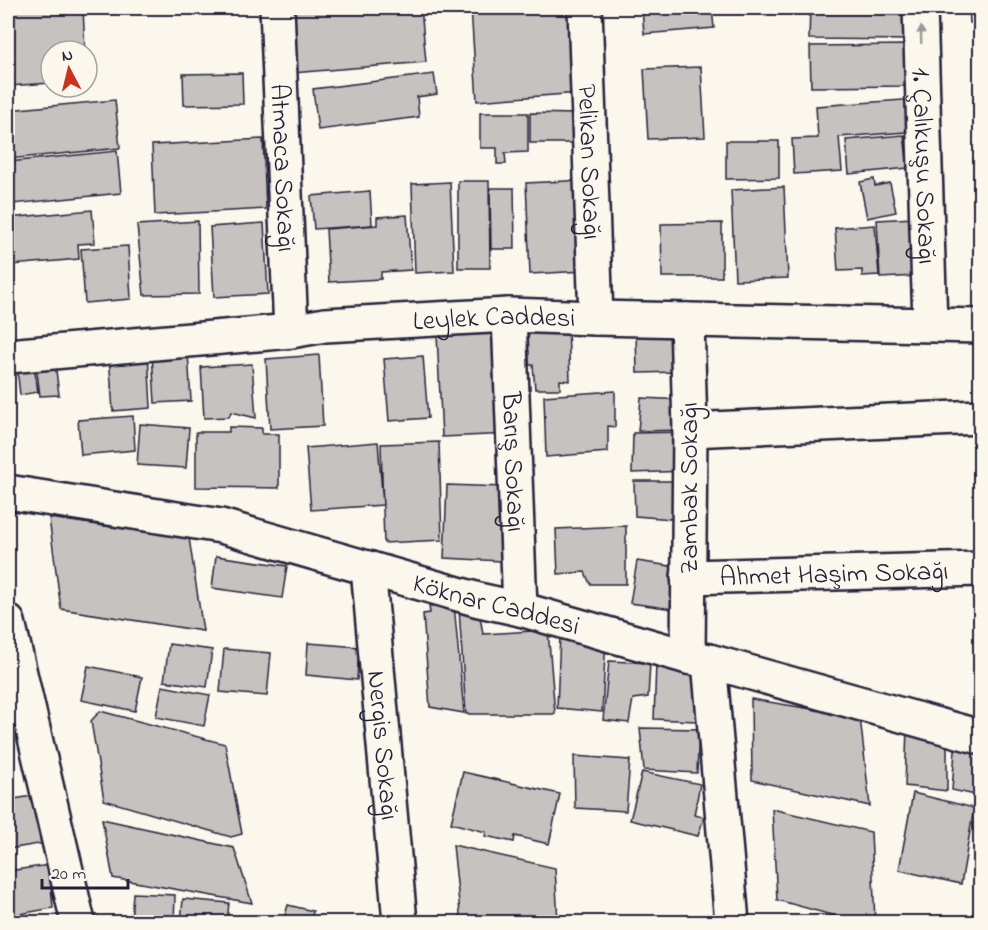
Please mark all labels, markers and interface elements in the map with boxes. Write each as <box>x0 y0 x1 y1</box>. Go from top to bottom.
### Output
one-way arrow <box>916 25 926 44</box>
north arrow <box>39 39 99 99</box>
text: N <box>61 44 74 69</box>
street label: 1. Çalıkuşu Sokağı <box>900 67 945 265</box>
street label: Atmaca Sokağı <box>258 83 305 253</box>
street label: Pelikan Sokağı <box>566 83 610 241</box>
street label: Leylek Caddesi <box>412 298 576 342</box>
street label: Barış Sokağı <box>490 390 534 533</box>
street label: Zambak Sokağı <box>671 402 710 574</box>
street label: Ahmet Haşim Sokağı <box>719 553 949 598</box>
street label: Köknar Caddesi <box>408 565 584 647</box>
street label: Nergis Sokağı <box>355 669 408 822</box>
scale bar <box>42 852 128 890</box>
text: 20 m <box>51 862 86 888</box>

